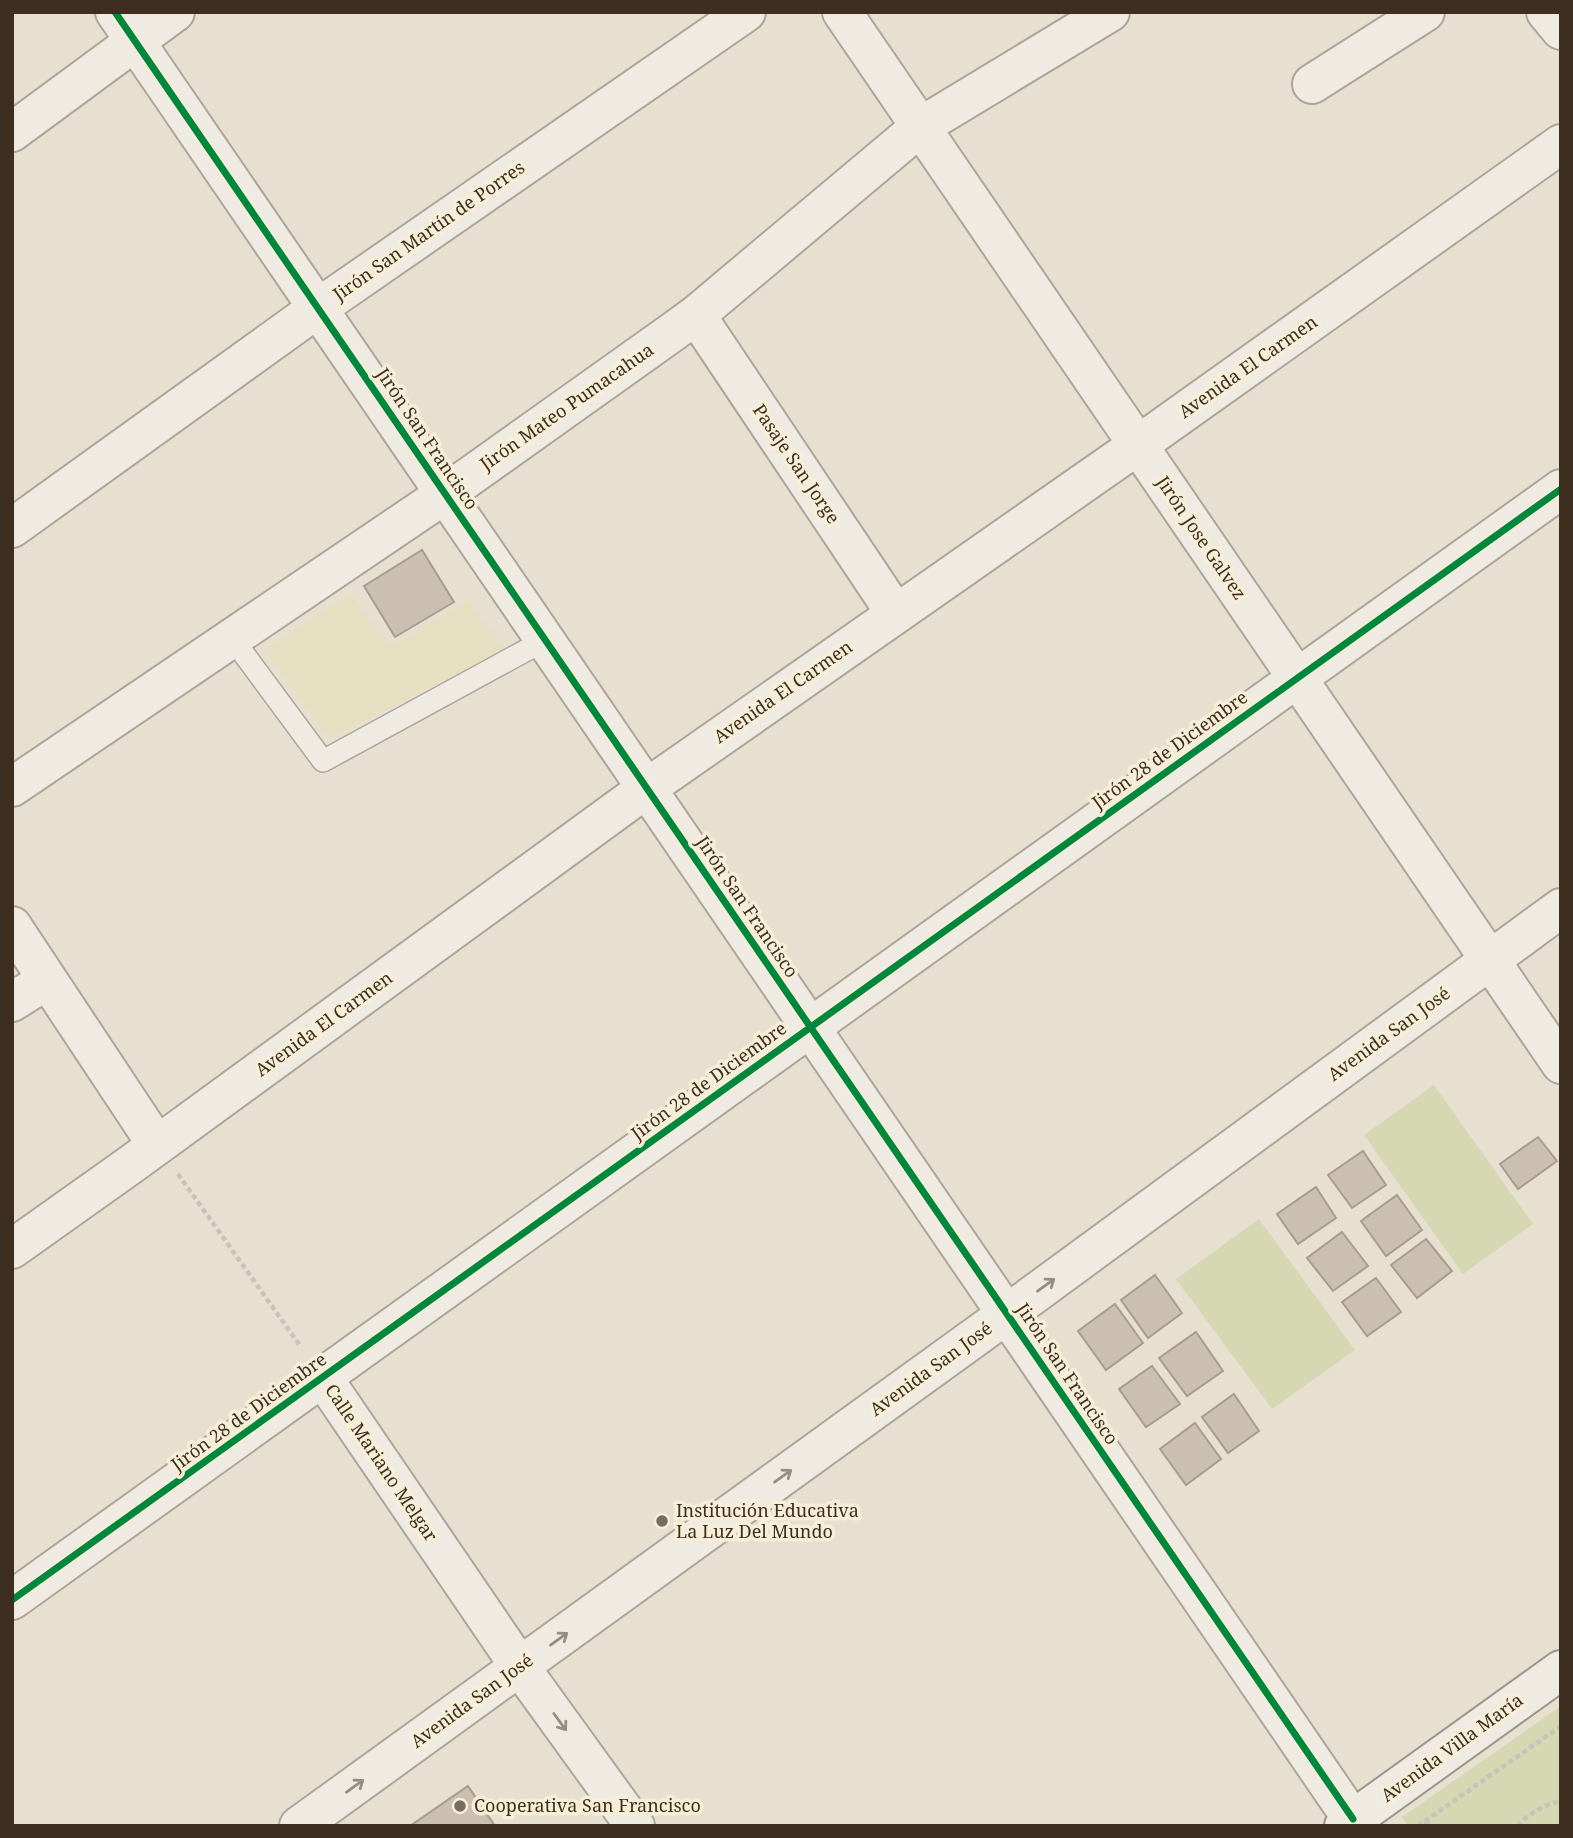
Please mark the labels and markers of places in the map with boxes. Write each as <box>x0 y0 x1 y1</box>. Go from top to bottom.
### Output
place label: Institución Educativa La Luz Del Mundo <box>676 1498 859 1543</box>
marker: Institución Educativa La Luz Del Mundo <box>654 1513 670 1529</box>
place label: Cooperativa San Francisco <box>474 1793 701 1817</box>
marker: Cooperativa San Francisco <box>452 1798 468 1814</box>

